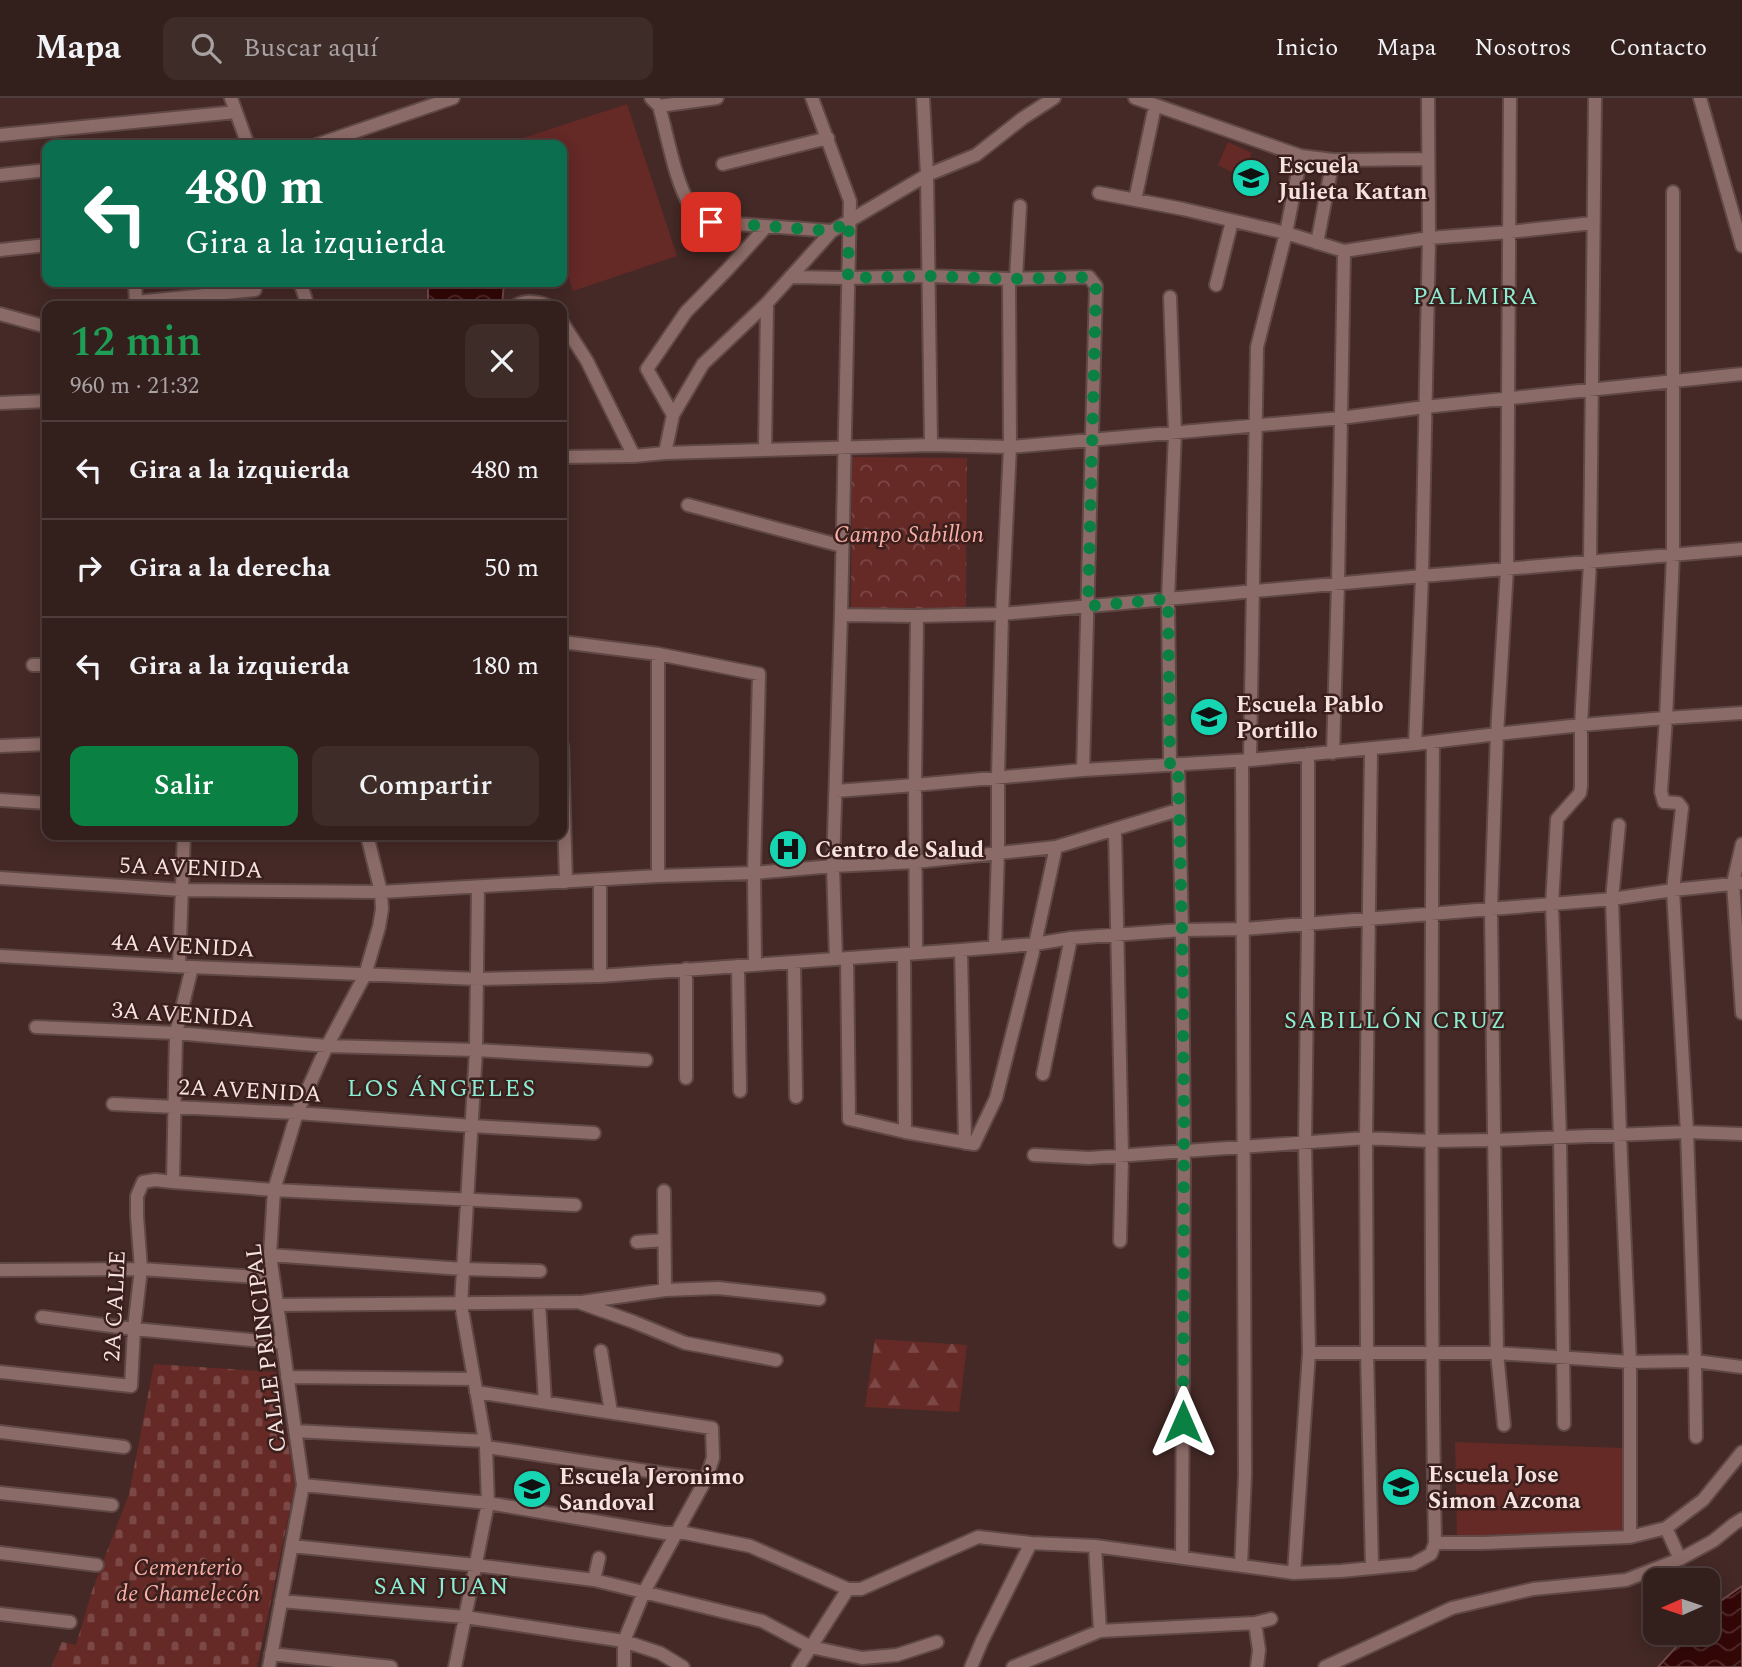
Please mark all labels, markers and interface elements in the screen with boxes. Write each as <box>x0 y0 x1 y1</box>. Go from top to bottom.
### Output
search box <box>163 17 653 80</box>
text: Mapa <box>35 23 121 73</box>
text: Buscar aquí <box>243 28 378 68</box>
icon: search <box>187 29 225 67</box>
text: Inicio <box>1275 30 1338 66</box>
text: Mapa <box>1376 30 1436 66</box>
text: Nosotros <box>1474 30 1571 66</box>
text: Contacto <box>1609 30 1707 66</box>
place label: Escuela Julieta Kattan <box>1278 149 1427 210</box>
text: 480 m <box>185 151 324 226</box>
school or university icon: Escuela Julieta Kattan <box>1230 157 1272 199</box>
icon: left <box>70 168 161 259</box>
pin <box>681 192 741 252</box>
icon: arrive <box>692 203 730 241</box>
text: Gira a la izquierda <box>185 219 446 268</box>
district label: PALMIRA <box>1413 279 1539 315</box>
text: 12 min <box>70 311 202 374</box>
button: close <box>465 324 539 398</box>
text: 960 m · 21:32 <box>70 369 199 404</box>
text: Gira a la izquierda <box>129 450 350 490</box>
text: 480 m <box>471 450 539 490</box>
icon: left <box>70 451 108 489</box>
park label: Campo Sabillon <box>834 518 984 553</box>
text: Gira a la derecha <box>129 548 331 588</box>
text: 50 m <box>484 548 539 588</box>
icon: right <box>70 549 108 587</box>
text: Gira a la izquierda <box>129 646 350 686</box>
text: 180 m <box>471 646 539 686</box>
icon: left <box>70 647 108 685</box>
place label: Escuela Pablo Portillo <box>1236 688 1384 749</box>
school or university icon: Escuela Pablo Portillo <box>1188 696 1230 738</box>
button: Salir <box>70 746 298 826</box>
button: Compartir <box>312 746 539 826</box>
hospital icon: Centro de Salud <box>767 828 809 870</box>
place label: Centro de Salud <box>815 833 984 868</box>
street label: 5A AVENIDA <box>119 849 263 888</box>
street label: 4A AVENIDA <box>110 925 255 968</box>
street label: 3A AVENIDA <box>110 993 256 1038</box>
district label: SABILLÓN CRUZ <box>1284 1003 1508 1039</box>
street label: 2A AVENIDA <box>177 1070 322 1113</box>
district label: LOS ÁNGELES <box>347 1071 537 1107</box>
street label: CALLE PRINCIPAL <box>236 1241 297 1454</box>
street label: 2A CALLE <box>95 1249 136 1363</box>
position arrow <box>1146 1385 1220 1459</box>
place label: Escuela Jose Simon Azcona <box>1428 1458 1581 1519</box>
place label: Escuela Jeronimo Sandoval <box>559 1460 744 1521</box>
school or university icon: Escuela Jose Simon Azcona <box>1380 1466 1422 1508</box>
school or university icon: Escuela Jeronimo Sandoval <box>511 1468 553 1510</box>
park label: Cementerio de Chamelecón <box>116 1551 260 1612</box>
north arrow <box>1643 1568 1720 1645</box>
map controls <box>1643 1568 1720 1645</box>
district label: SAN JUAN <box>374 1569 510 1605</box>

